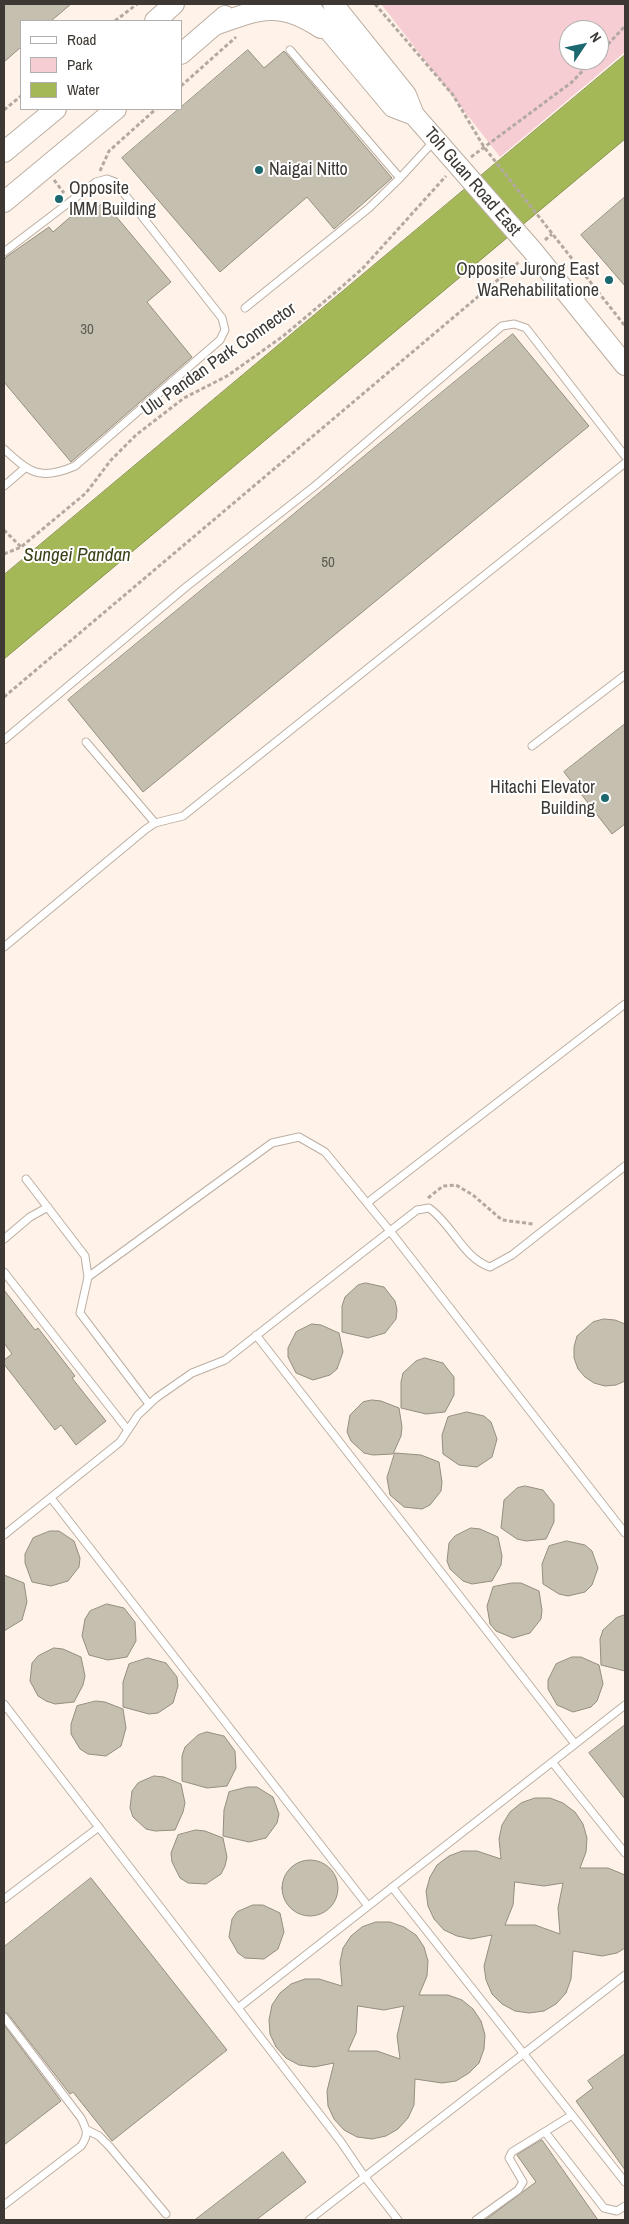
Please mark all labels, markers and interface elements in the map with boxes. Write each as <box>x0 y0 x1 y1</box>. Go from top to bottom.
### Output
legend <box>20 20 182 110</box>
north arrow <box>559 20 609 70</box>
text: Road <box>67 29 96 50</box>
text: N <box>586 29 605 46</box>
text: Park <box>67 54 92 75</box>
text: Water <box>67 79 99 100</box>
street label: Toh Guan Road East <box>419 123 525 241</box>
place label: Naigai Nitto <box>269 159 348 181</box>
marker: Naigai Nitto <box>253 164 265 176</box>
place label: Opposite IMM Building <box>69 178 156 220</box>
marker: Opposite IMM Building <box>53 193 65 205</box>
place label: Opposite Jurong East WaRehabilitatione <box>456 259 599 302</box>
marker: Opposite Jurong East WaRehabilitatione <box>603 274 615 286</box>
street label: Ulu Pandan Park Connector <box>138 298 300 422</box>
house number: 30 <box>80 321 94 339</box>
water label: Sungei Pandan <box>23 545 131 567</box>
house number: 50 <box>321 554 335 572</box>
place label: Hitachi Elevator Building <box>490 777 595 820</box>
marker: Hitachi Elevator Building <box>599 792 611 804</box>

